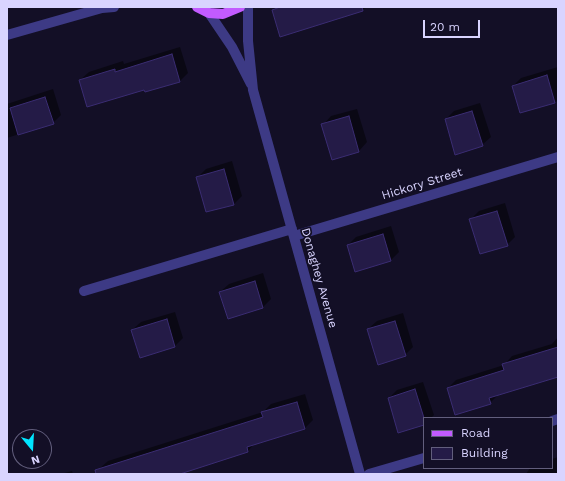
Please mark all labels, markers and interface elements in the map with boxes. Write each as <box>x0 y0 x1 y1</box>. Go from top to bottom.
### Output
scale bar <box>425 12 482 38</box>
text: 20 m <box>430 20 460 34</box>
street label: Hickory Street <box>380 165 464 203</box>
street label: Donaghey Avenue <box>298 226 340 330</box>
legend <box>423 417 553 469</box>
text: Road <box>461 426 490 440</box>
north arrow <box>12 429 52 469</box>
text: Building <box>461 446 508 460</box>
text: N <box>30 452 41 467</box>

